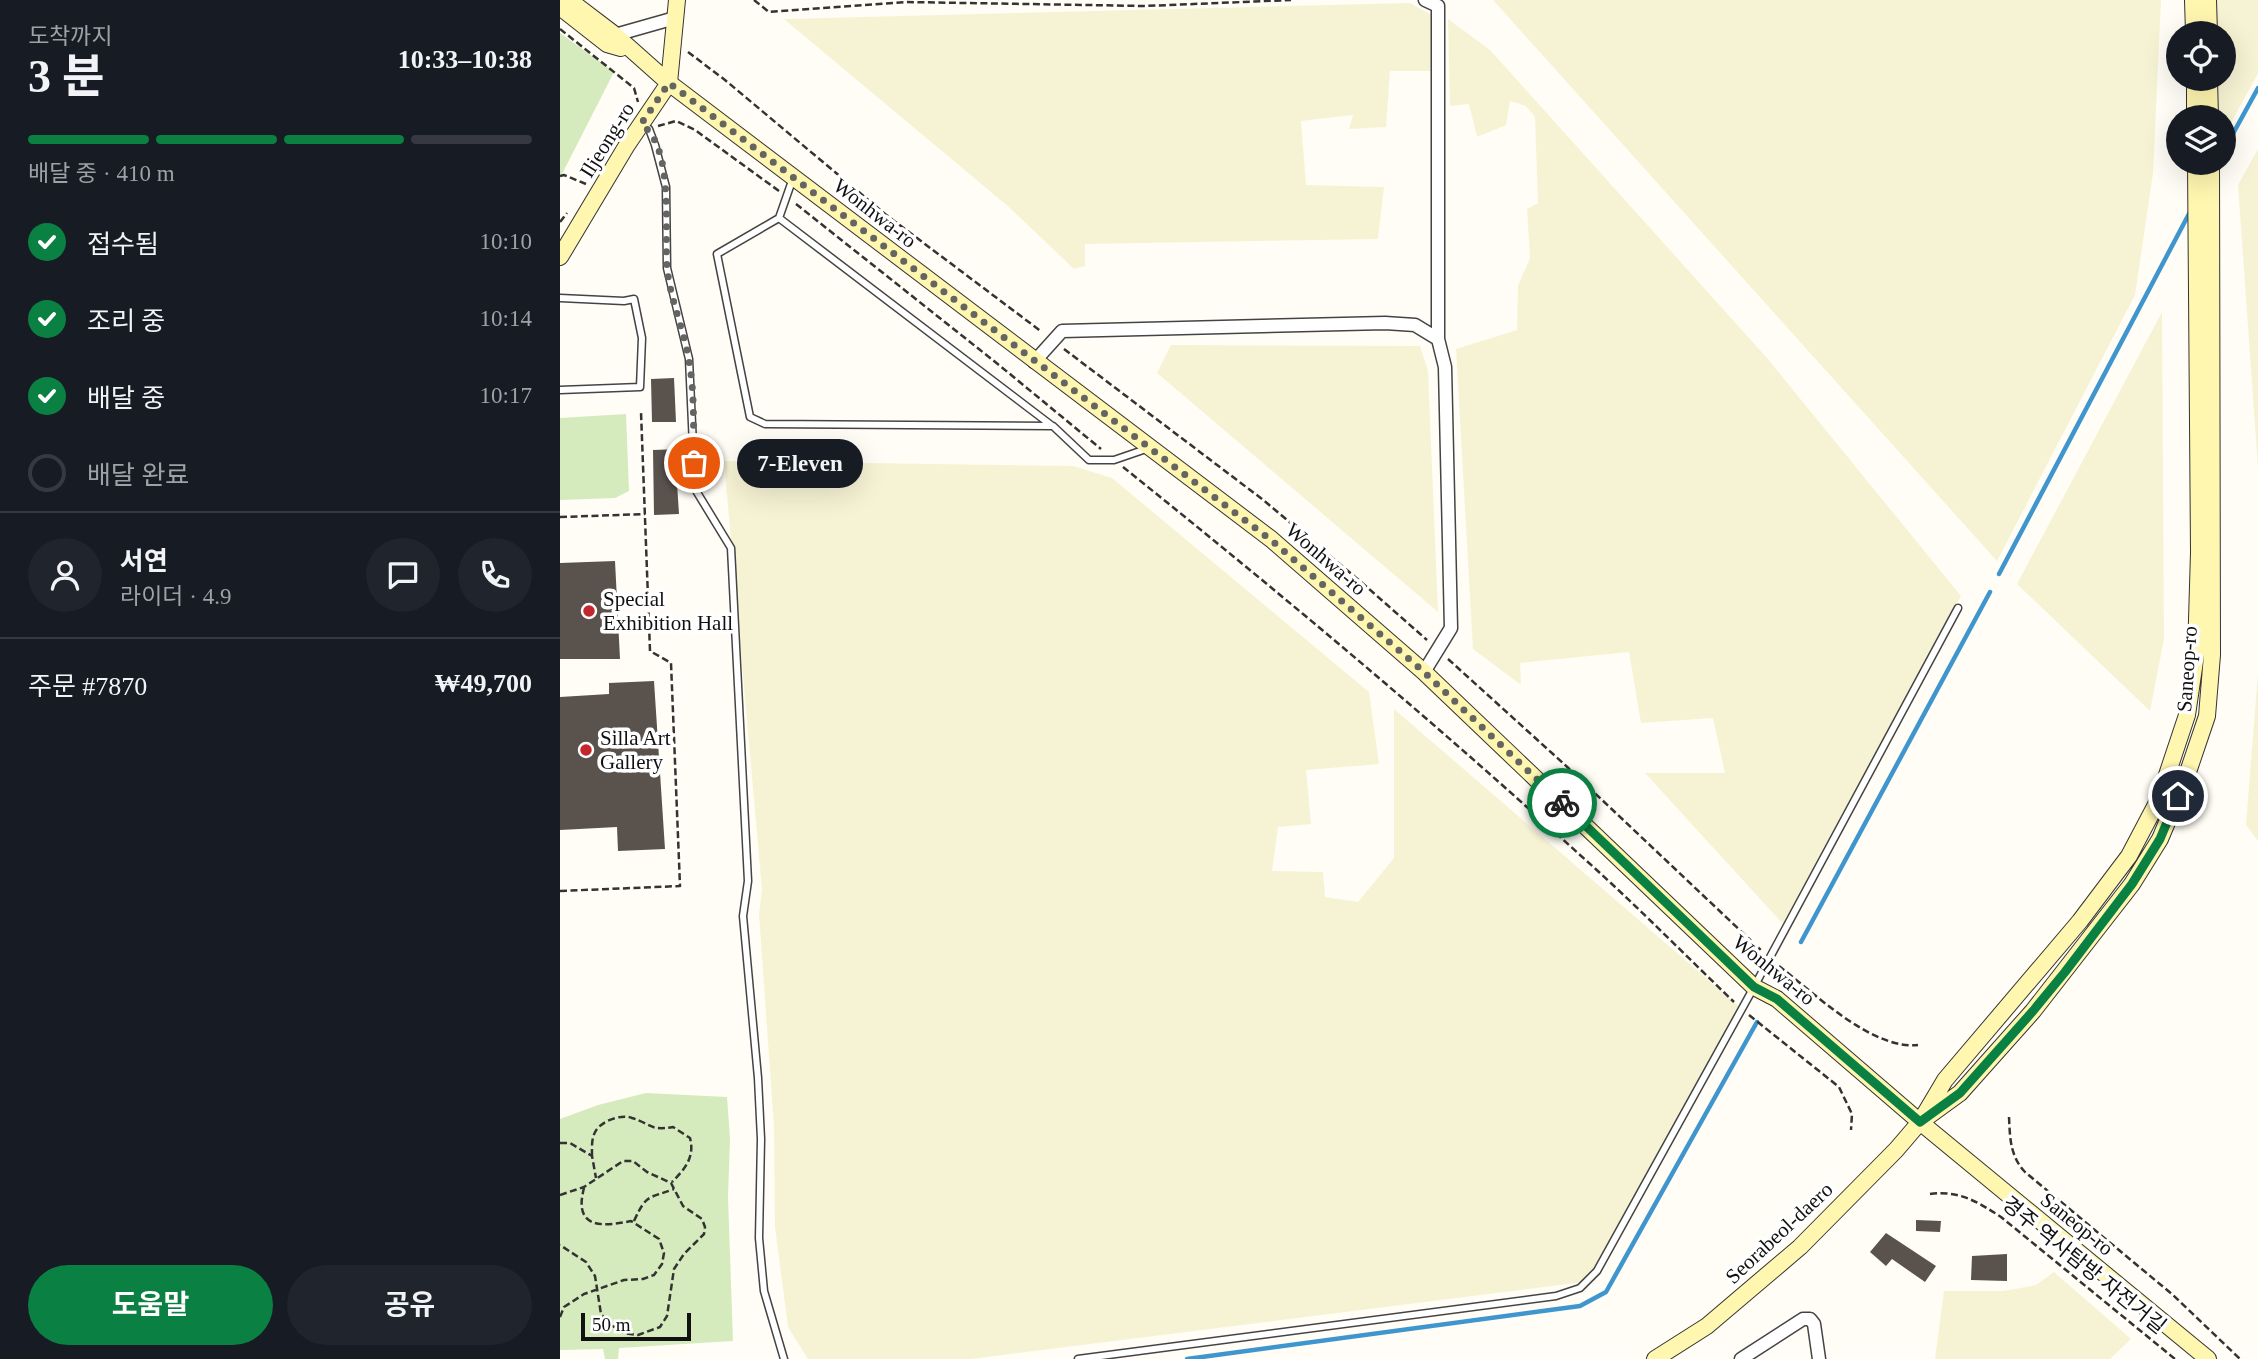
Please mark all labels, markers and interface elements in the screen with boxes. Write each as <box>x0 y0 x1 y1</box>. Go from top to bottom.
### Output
map controls <box>2166 21 2236 175</box>
button: locate <box>2166 21 2236 91</box>
text: 도착까지 <box>28 24 113 49</box>
text: 10:33–10:38 <box>398 45 532 74</box>
text: 3 분 <box>28 51 105 102</box>
street label: Iljeong-ro <box>575 98 639 182</box>
button: layers <box>2166 105 2236 175</box>
text: 배달 중 · 410 m <box>28 161 175 186</box>
street label: Wonhwa-ro <box>829 173 921 253</box>
icon: check <box>28 223 66 261</box>
text: 10:10 <box>480 229 532 254</box>
text: 접수됨 <box>87 230 159 259</box>
icon: check <box>28 300 66 338</box>
text: 10:14 <box>480 306 532 331</box>
text: 조리 중 <box>87 307 165 336</box>
icon: check <box>28 377 66 415</box>
text: 10:17 <box>480 383 532 408</box>
text: 배달 중 <box>87 384 165 413</box>
pin <box>664 433 724 493</box>
callout: 7-Eleven <box>736 438 862 488</box>
icon: bag <box>675 444 713 482</box>
text: 7-Eleven <box>757 451 843 476</box>
text: 배달 완료 <box>87 461 189 490</box>
street label: Wonhwa-ro <box>1281 518 1371 600</box>
button: person <box>28 538 102 612</box>
button: chat <box>366 538 440 612</box>
button: phone <box>458 538 532 612</box>
text: 서연 <box>120 547 168 576</box>
text: 라이더 · 4.9 <box>120 584 231 609</box>
place label: Special Exhibition Hall <box>603 587 733 635</box>
marker: Special Exhibition Hall <box>581 603 597 619</box>
street label: Saneop-ro <box>2172 625 2202 713</box>
text: ₩49,700 <box>435 669 532 698</box>
text: 주문 #7870 <box>28 672 147 701</box>
place label: Silla Art Gallery <box>600 726 671 774</box>
marker: Silla Art Gallery <box>578 742 594 758</box>
pin <box>2148 766 2208 826</box>
courier <box>1527 768 1597 838</box>
icon: home <box>2159 777 2197 815</box>
icon: bike <box>1543 784 1581 822</box>
street label: Wonhwa-ro <box>1728 930 1820 1010</box>
street label: Seorabeol-daero <box>1720 1177 1838 1289</box>
street label: Saneop-ro <box>2036 1188 2118 1260</box>
street label: 경주 역사탐방 자전거길 <box>1997 1192 2171 1338</box>
button: 도움말 <box>28 1265 273 1345</box>
button: 공유 <box>287 1265 532 1345</box>
scale bar <box>581 1310 691 1342</box>
text: 50 m <box>592 1314 631 1335</box>

